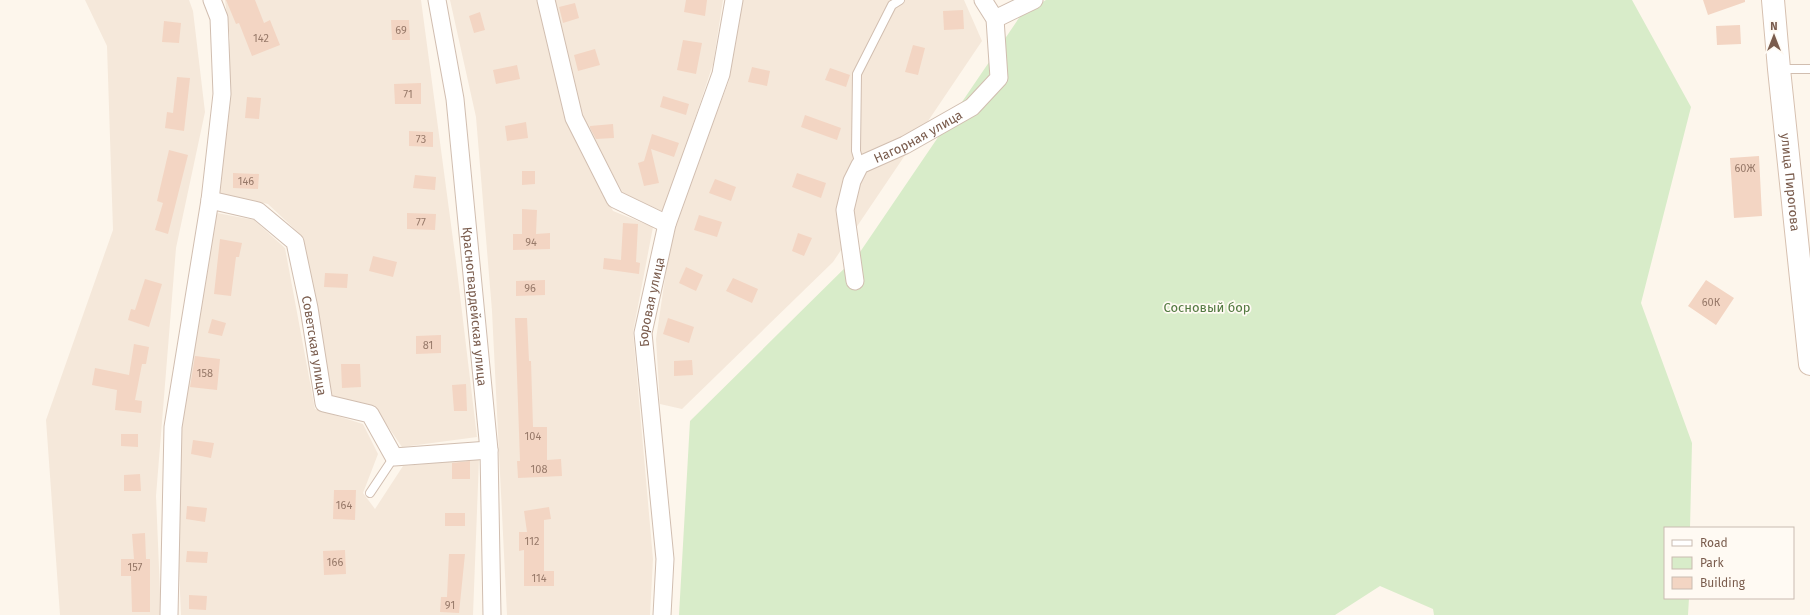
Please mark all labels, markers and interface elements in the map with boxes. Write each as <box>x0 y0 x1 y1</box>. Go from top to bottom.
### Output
north arrow <box>1754 16 1794 56</box>
text: N <box>1770 20 1778 33</box>
house number: 69 <box>395 24 407 37</box>
house number: 142 <box>253 32 269 45</box>
house number: 71 <box>403 88 413 101</box>
street label: Нагорная улица <box>871 107 965 166</box>
street label: улица Пирогова <box>1778 132 1803 232</box>
house number: 73 <box>416 133 426 146</box>
house number: 60Ж <box>1735 162 1756 175</box>
house number: 146 <box>238 175 254 188</box>
house number: 77 <box>416 216 426 229</box>
street label: Красногвардейская улица <box>459 226 490 387</box>
house number: 94 <box>525 236 537 249</box>
street label: Боровая улица <box>636 256 668 348</box>
house number: 96 <box>524 282 536 295</box>
street label: Советская улица <box>299 294 330 397</box>
house number: 60К <box>1702 296 1721 309</box>
park label: Сосновый бор <box>1163 300 1251 315</box>
house number: 81 <box>423 339 433 352</box>
house number: 158 <box>197 367 213 380</box>
house number: 104 <box>525 430 542 443</box>
house number: 108 <box>531 463 547 476</box>
house number: 164 <box>336 499 352 512</box>
legend <box>1664 527 1794 599</box>
house number: 112 <box>525 535 539 548</box>
text: Road <box>1700 536 1728 550</box>
house number: 166 <box>327 556 343 569</box>
text: Park <box>1700 556 1724 570</box>
house number: 157 <box>128 561 143 574</box>
house number: 114 <box>531 572 547 585</box>
text: Building <box>1700 576 1746 590</box>
house number: 91 <box>445 599 455 612</box>

